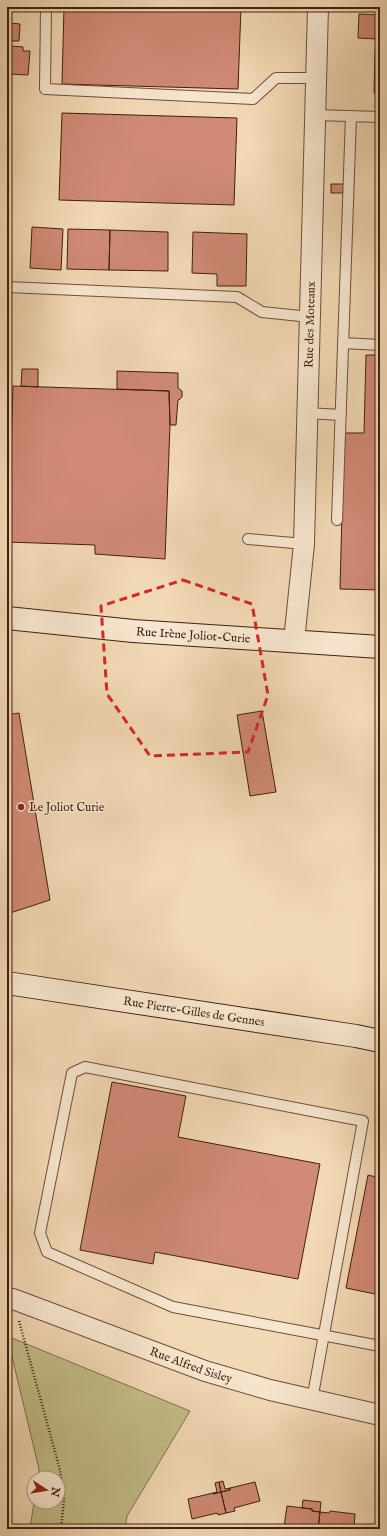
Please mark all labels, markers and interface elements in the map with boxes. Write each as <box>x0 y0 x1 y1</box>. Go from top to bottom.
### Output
street label: Rue des Moteaux <box>301 281 318 368</box>
street label: Rue Irène Joliot-Curie <box>136 624 251 646</box>
place label: Le Joliot Curie <box>29 800 105 816</box>
marker: Le Joliot Curie <box>16 802 26 812</box>
street label: Rue Pierre-Gilles de Gennes <box>122 993 266 1030</box>
street label: Rue Alfred Sisley <box>148 1344 234 1386</box>
north arrow <box>26 1470 66 1510</box>
text: N <box>47 1485 63 1498</box>

